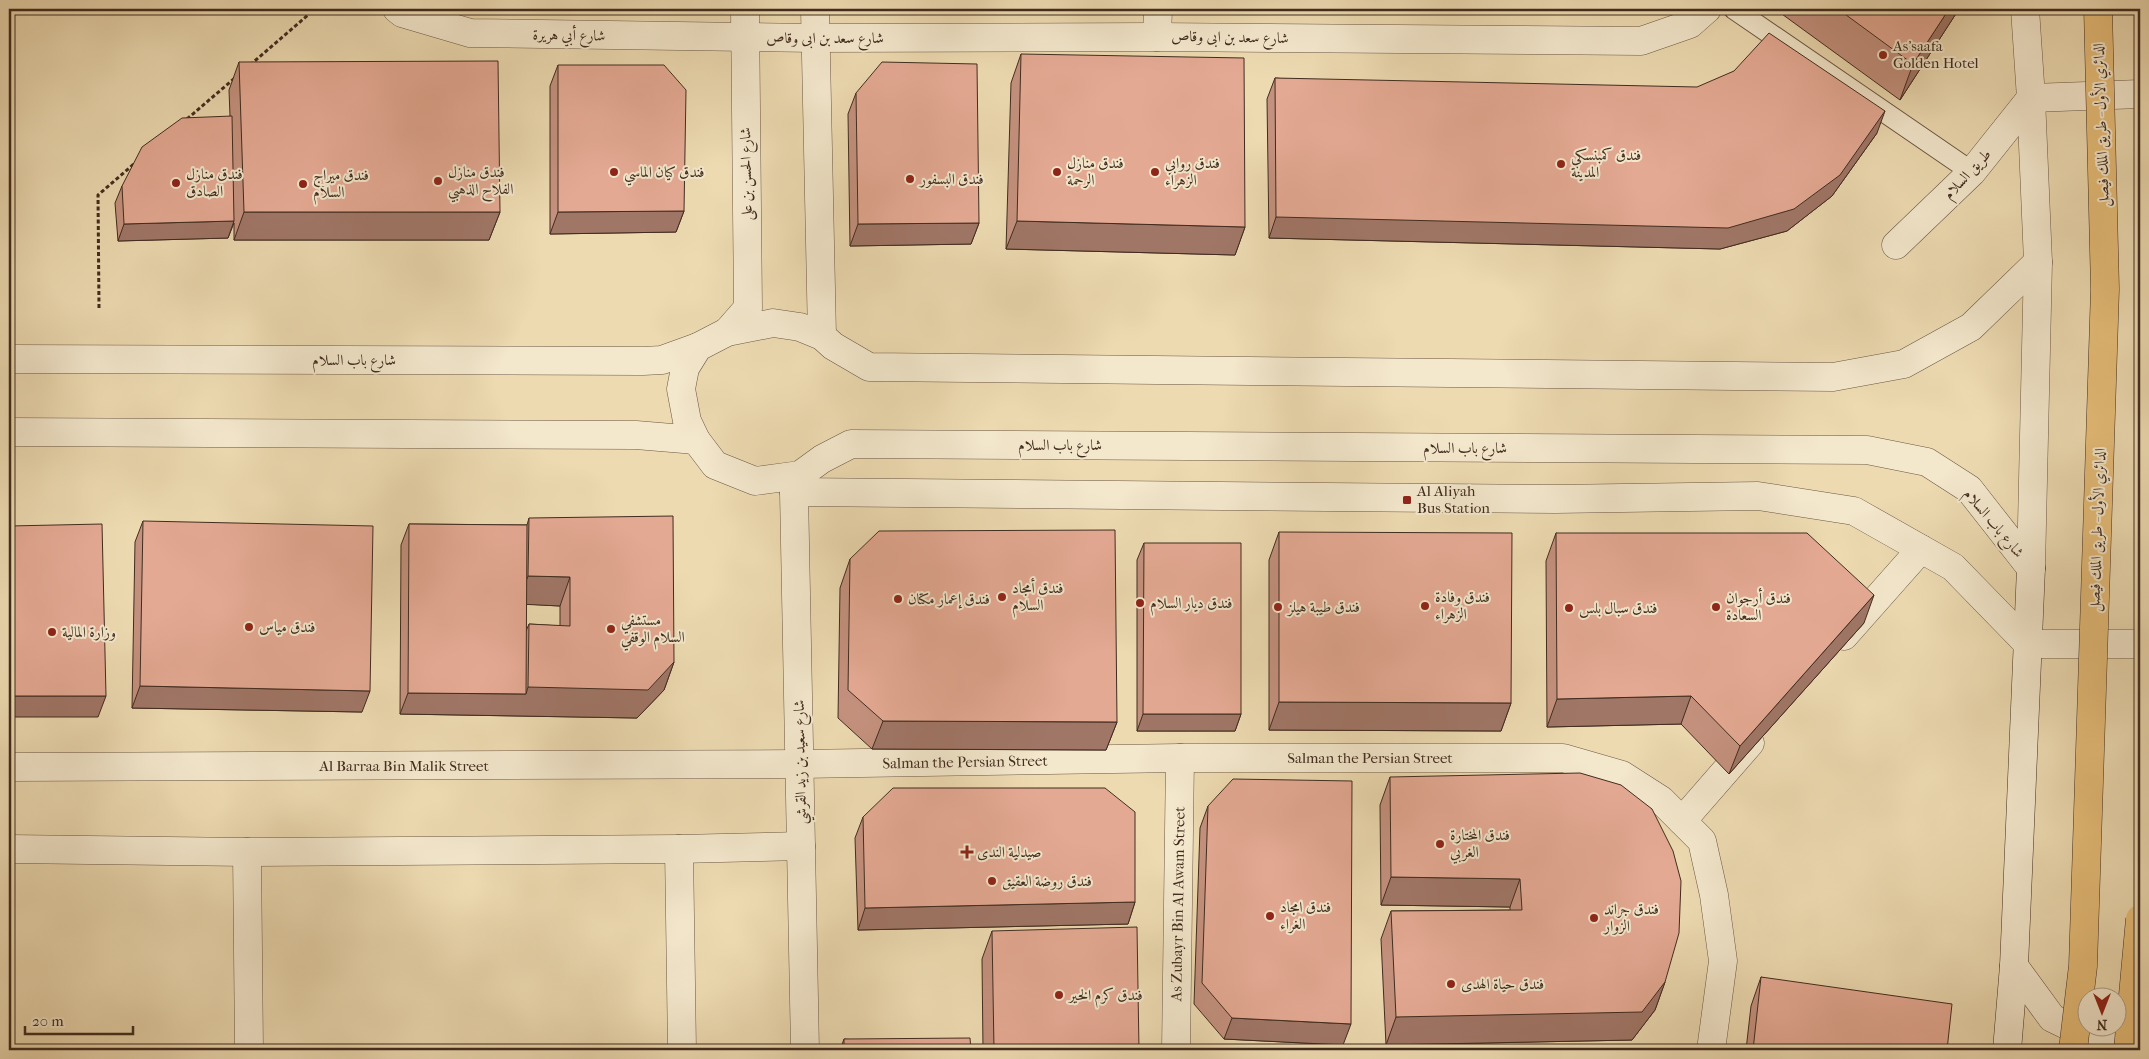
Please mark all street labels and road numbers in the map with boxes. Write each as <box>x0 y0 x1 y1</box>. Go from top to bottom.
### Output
street label: شارع أبي هريرة <box>532 23 606 49</box>
street label: شارع سعد بن ابى وقاص <box>1171 27 1289 51</box>
street label: شارع سعد بن ابى وقاص <box>766 29 884 51</box>
street label: الدائري الأول - طريق الملك فيصل <box>2087 43 2116 207</box>
street label: شارع الحسن بن على <box>736 127 760 221</box>
street label: طريق السلام <box>1939 145 1998 206</box>
street label: شارع باب السلام <box>312 351 396 373</box>
street label: شارع باب السلام <box>1018 436 1102 458</box>
street label: شارع باب السلام <box>1423 439 1507 461</box>
street label: الدائري الأول - طريق الملك فيصل <box>2083 448 2112 612</box>
street label: شارع باب السلام <box>1957 485 2028 564</box>
street label: شارع سعيد بن زيد القرشي <box>790 699 815 824</box>
street label: Salman the Persian Street <box>1287 749 1453 767</box>
street label: Salman the Persian Street <box>882 752 1049 772</box>
street label: Al Barraa Bin Malik Street <box>318 757 489 775</box>
street label: As Zubayr Bin Al Awam Street <box>1167 806 1189 1003</box>

